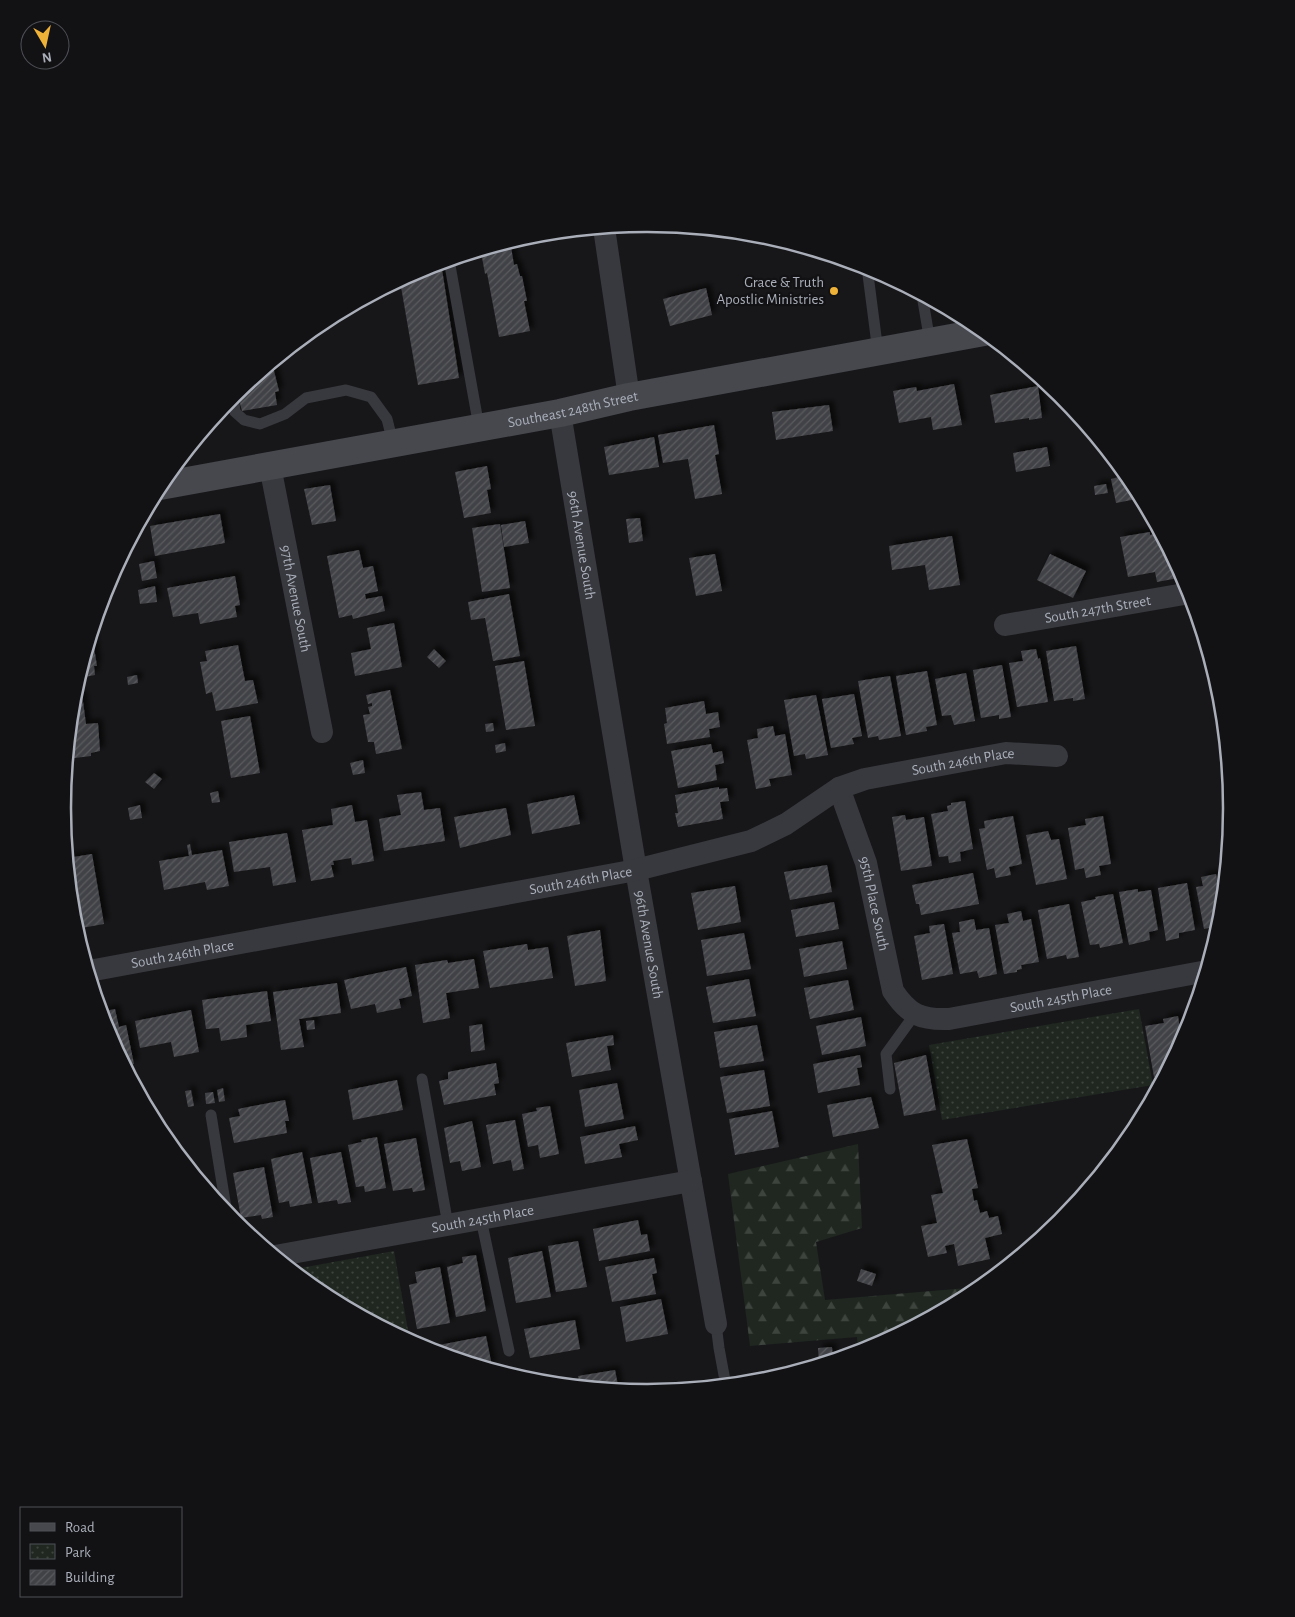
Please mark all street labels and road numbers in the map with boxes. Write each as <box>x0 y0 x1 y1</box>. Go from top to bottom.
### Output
street label: Southeast 248th Street <box>507 388 639 430</box>
street label: 96th Avenue South <box>566 490 598 601</box>
street label: 97th Avenue South <box>278 544 314 653</box>
street label: South 247th Street <box>1043 592 1152 626</box>
street label: South 246th Place <box>910 745 1015 778</box>
street label: 95th Place South <box>857 854 892 952</box>
street label: South 246th Place <box>528 863 633 897</box>
street label: 96th Avenue South <box>632 889 666 1000</box>
street label: South 246th Place <box>130 937 235 971</box>
street label: South 245th Place <box>1009 981 1113 1015</box>
street label: South 245th Place <box>430 1202 535 1235</box>

